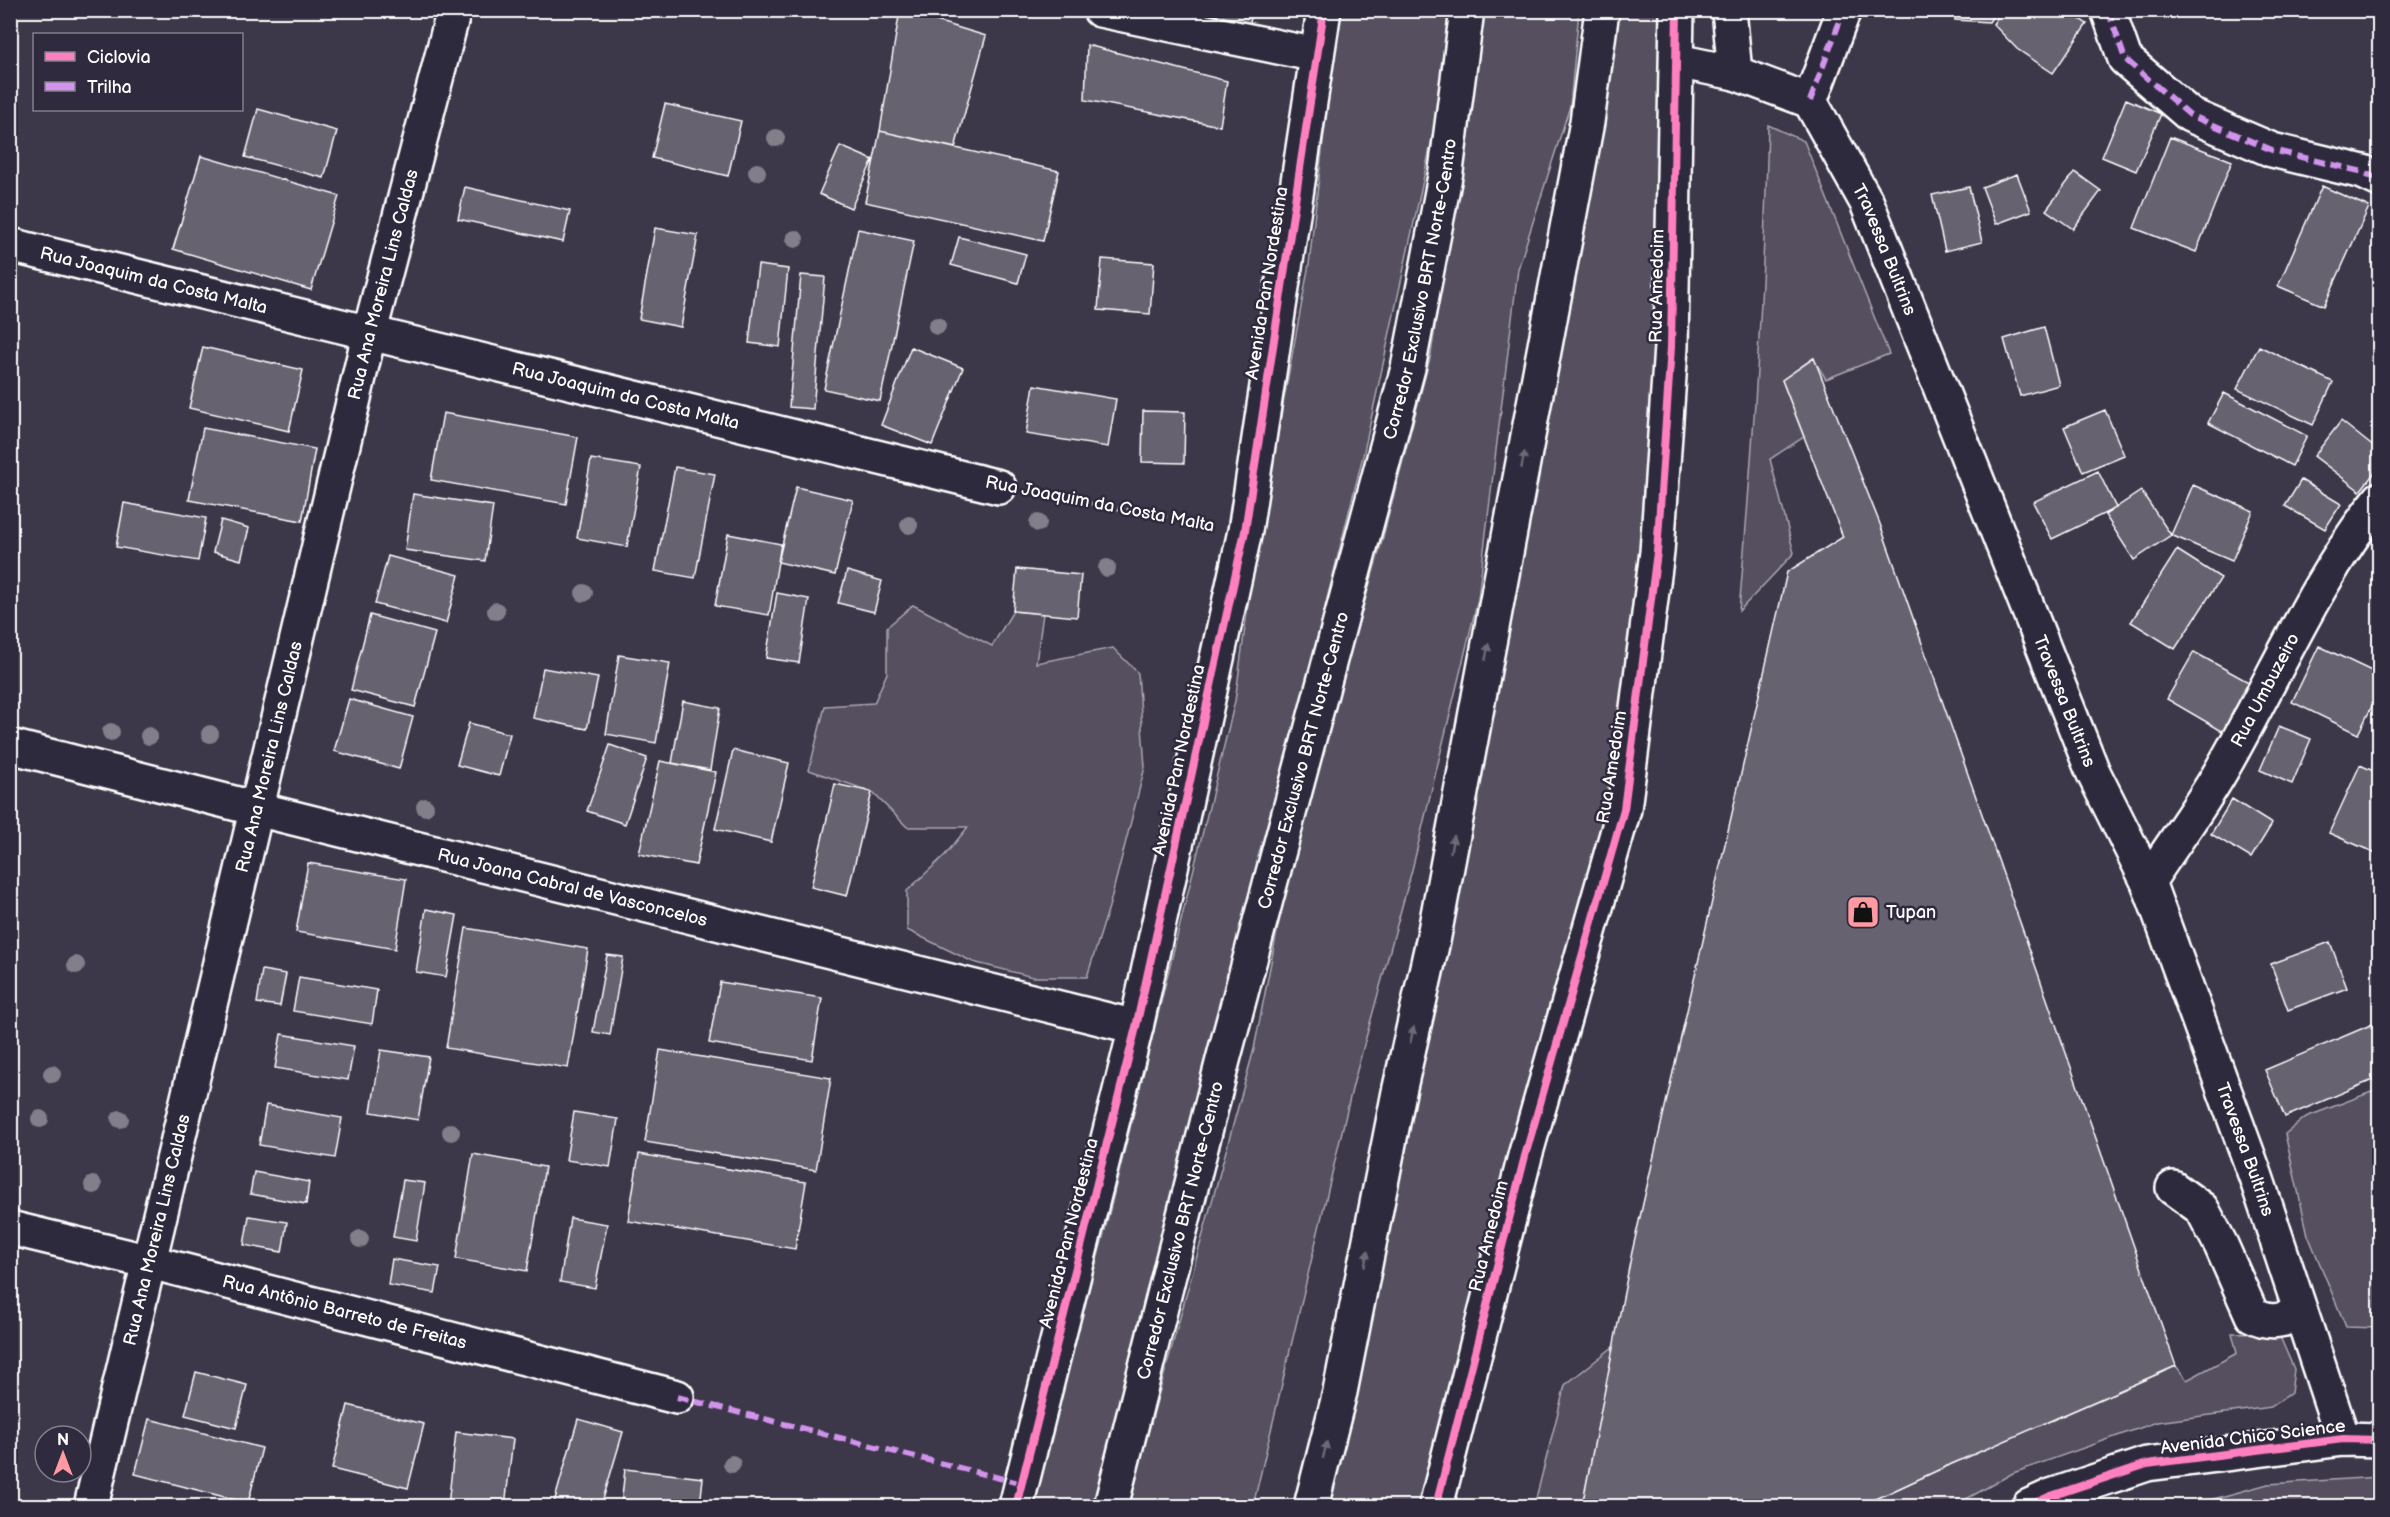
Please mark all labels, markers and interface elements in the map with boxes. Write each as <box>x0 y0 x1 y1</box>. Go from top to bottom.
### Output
legend <box>33 33 243 111</box>
text: Ciclovia <box>87 47 151 68</box>
text: Trilha <box>87 77 132 98</box>
street label: Corredor Exclusivo BRT Norte-Centro <box>1379 137 1461 442</box>
street label: Rua Ana Moreira Lins Caldas <box>344 167 422 402</box>
street label: Travessa Bultrins <box>1848 180 1921 318</box>
street label: Avenida Pan Nordestina <box>1241 185 1293 381</box>
street label: Rua Amedoim <box>1646 229 1668 343</box>
street label: Rua Joaquim da Costa Malta <box>38 242 270 318</box>
street label: Rua Joaquim da Costa Malta <box>510 358 742 434</box>
one-way arrow <box>1519 451 1528 470</box>
street label: Rua Joaquim da Costa Malta <box>984 471 1216 537</box>
street label: Corredor Exclusivo BRT Norte-Centro <box>1253 609 1353 911</box>
street label: Rua Umbuzeiro <box>2226 629 2303 751</box>
street label: Travessa Bultrins <box>2029 632 2100 770</box>
street label: Rua Ana Moreira Lins Caldas <box>231 639 307 875</box>
one-way arrow <box>1483 642 1492 661</box>
street label: Avenida Pan Nordestina <box>1148 662 1210 858</box>
street label: Rua Amedoim <box>1593 709 1631 825</box>
one-way arrow <box>1447 834 1456 853</box>
street label: Rua Joana Cabral de Vasconcelos <box>435 844 710 931</box>
shop icon: Tupan <box>1845 894 1881 930</box>
place label: Tupan <box>1886 902 1936 923</box>
one-way arrow <box>1408 1025 1417 1044</box>
street label: Corredor Exclusivo BRT Norte-Centro <box>1133 1079 1228 1382</box>
street label: Travessa Bultrins <box>2212 1080 2279 1219</box>
street label: Rua Ana Moreira Lins Caldas <box>119 1112 194 1347</box>
street label: Avenida Pan Nordestina <box>1035 1136 1103 1330</box>
street label: Rua Amedoim <box>1465 1178 1513 1294</box>
one-way arrow <box>1362 1249 1371 1268</box>
street label: Rua Antônio Barreto de Freitas <box>220 1270 469 1353</box>
street label: Avenida Chico Science <box>2159 1415 2347 1459</box>
north arrow <box>33 1424 93 1484</box>
text: N <box>57 1431 69 1450</box>
one-way arrow <box>1321 1441 1331 1459</box>

